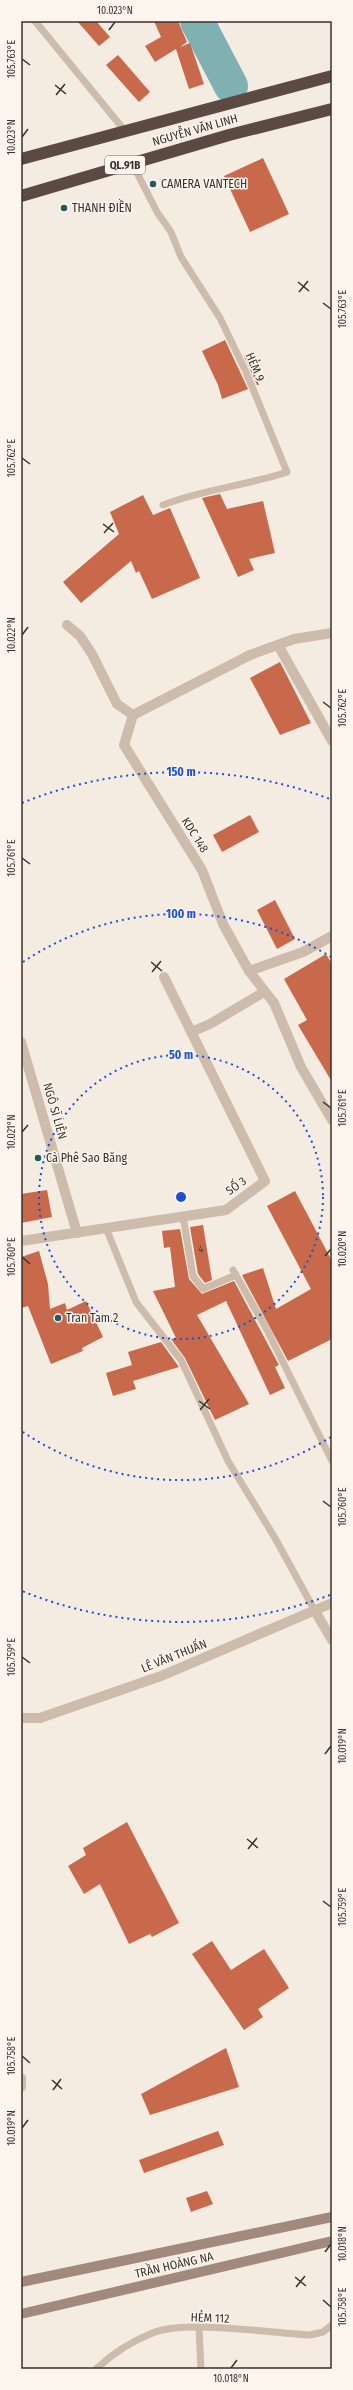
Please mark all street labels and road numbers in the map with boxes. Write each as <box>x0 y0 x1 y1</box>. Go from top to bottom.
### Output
street label: NGUYỄN VĂN LINH <box>150 109 239 149</box>
road number: QL.91B <box>105 156 145 174</box>
street label: HẺM 9 <box>243 350 269 384</box>
street label: KDC 148 <box>179 815 211 855</box>
street label: NGÔ SĨ LIÊN <box>40 1081 71 1141</box>
street label: SỐ 3 <box>221 1172 249 1198</box>
street label: LÊ VĂN THUẤN <box>138 1634 209 1676</box>
street label: TRẦN HOÀNG NA <box>133 2246 215 2281</box>
street label: HẺM 112 <box>190 2308 230 2326</box>

